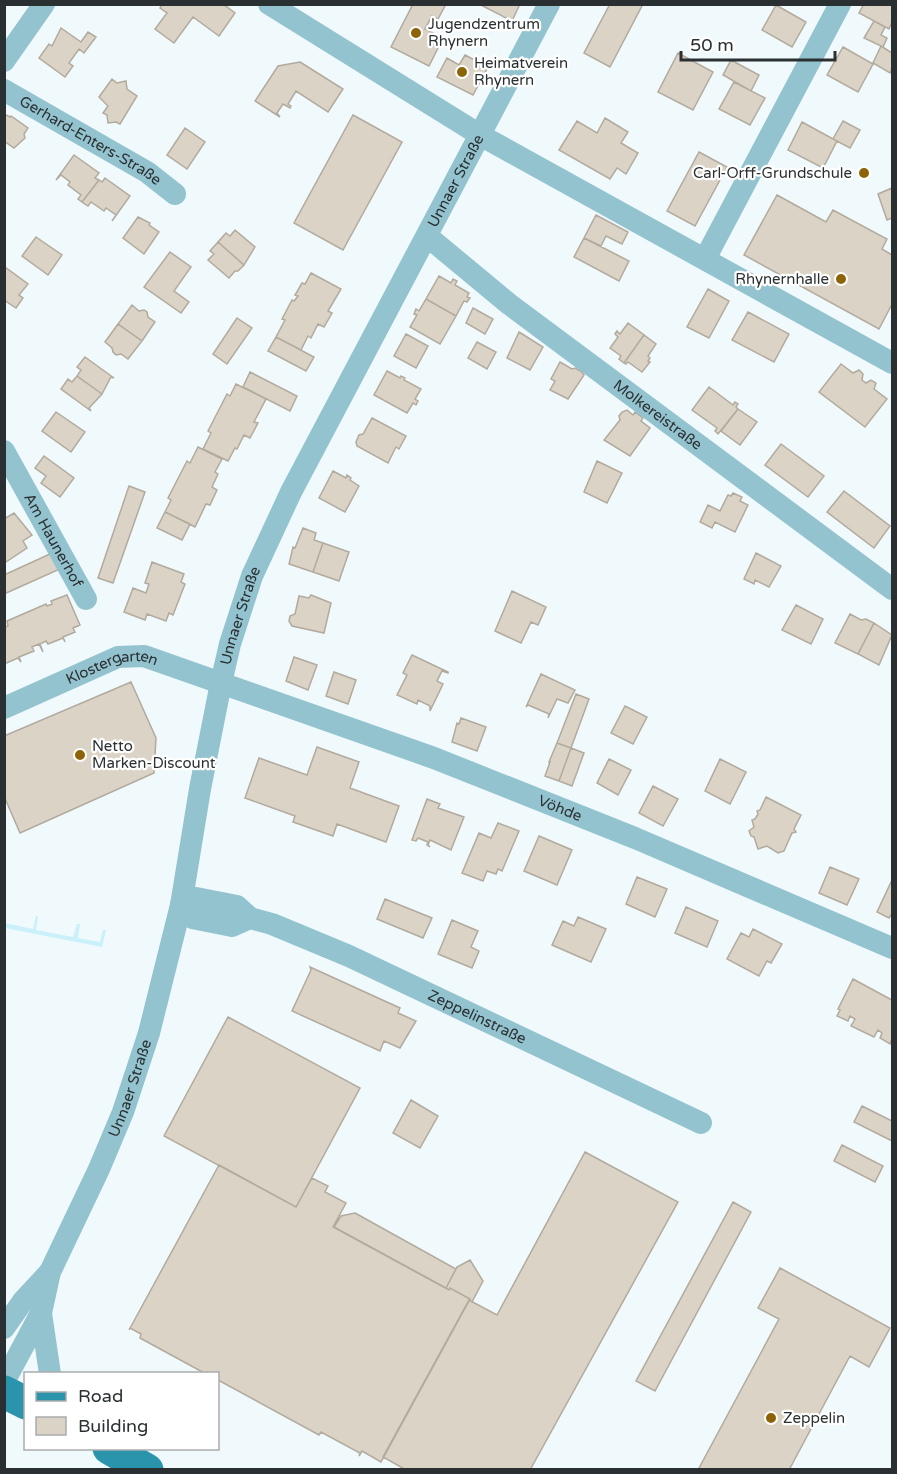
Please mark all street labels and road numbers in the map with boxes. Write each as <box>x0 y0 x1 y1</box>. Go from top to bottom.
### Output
street label: Gerhard-Enters-Straße <box>16 92 165 189</box>
street label: Unnaer Straße <box>424 131 487 230</box>
street label: Molkereistraße <box>610 376 706 454</box>
street label: Am Haunerhof <box>20 490 87 591</box>
street label: Unnaer Straße <box>216 563 264 667</box>
street label: Klostergarten <box>63 646 161 688</box>
street label: Vöhde <box>535 791 585 825</box>
street label: Zeppelinstraße <box>425 986 529 1048</box>
street label: Unnaer Straße <box>104 1037 155 1140</box>

